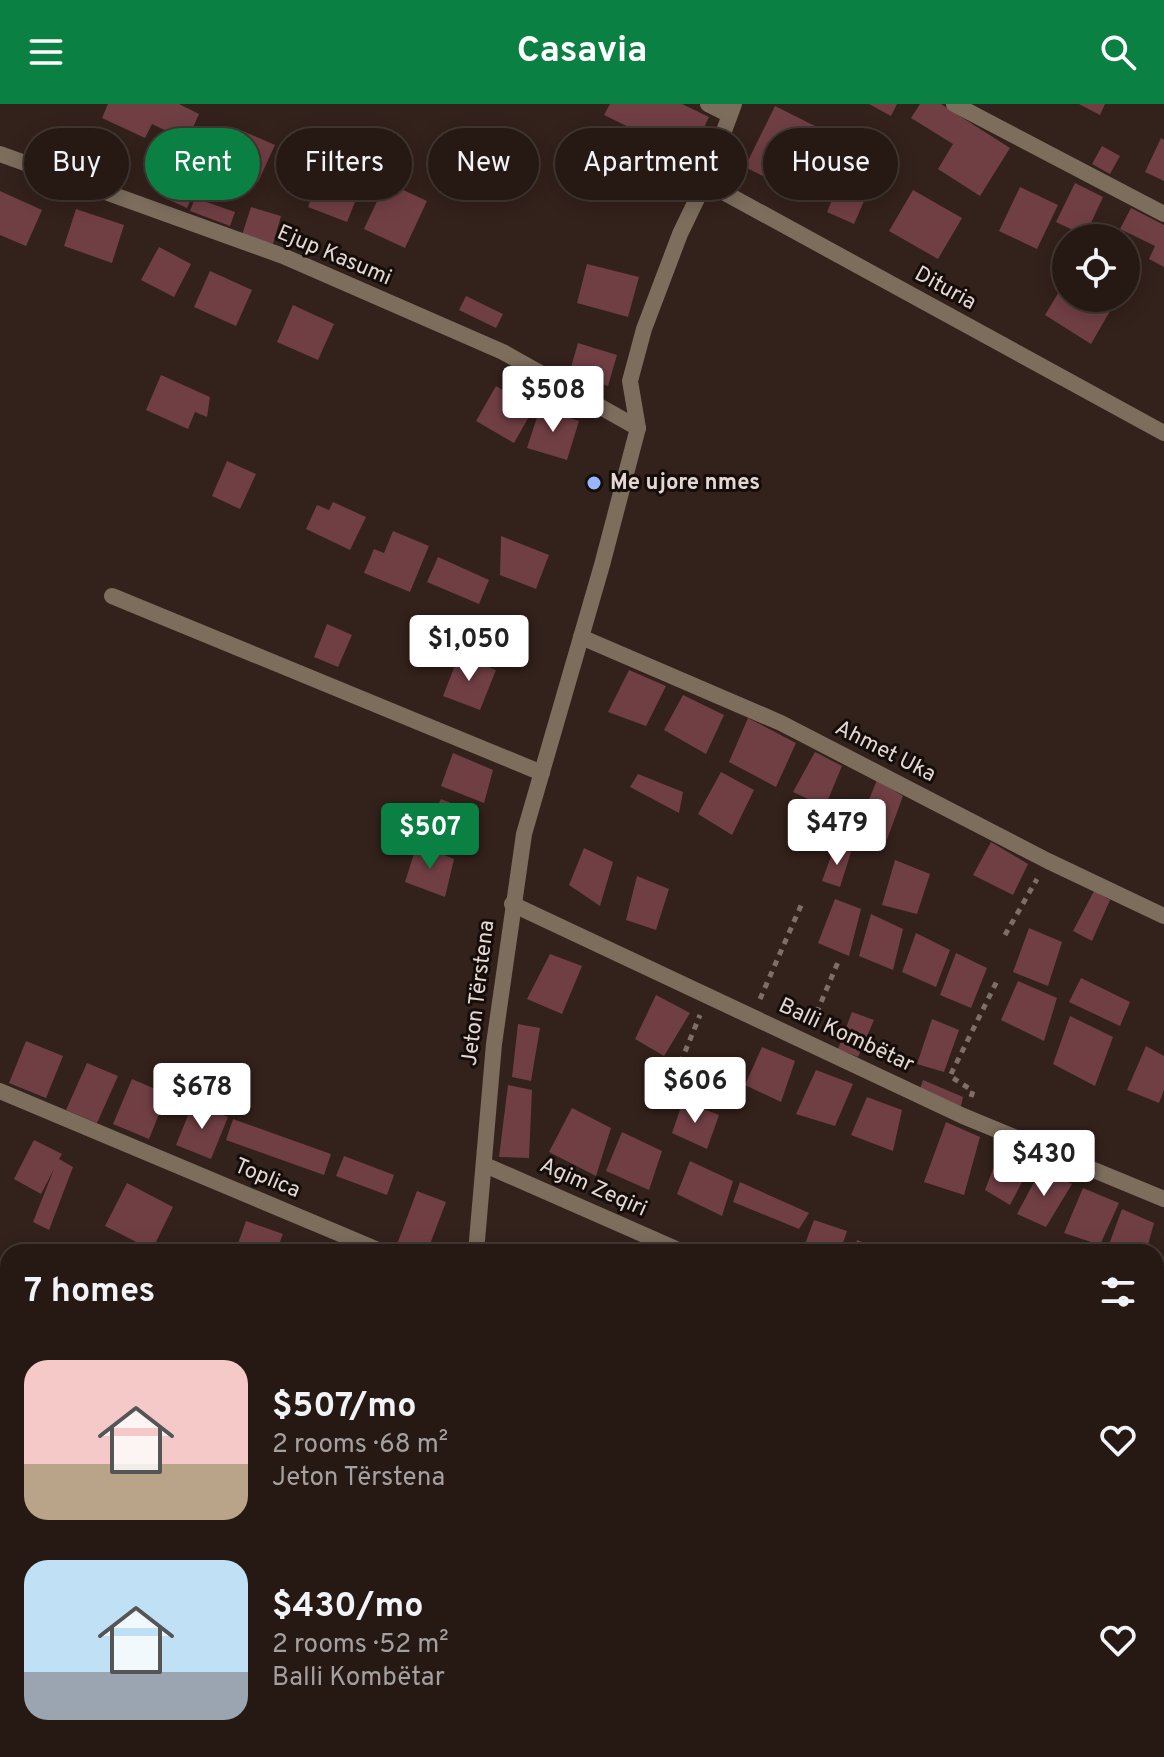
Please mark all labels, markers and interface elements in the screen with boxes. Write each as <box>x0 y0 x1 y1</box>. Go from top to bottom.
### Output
text: Casavia <box>517 29 647 75</box>
icon: menu <box>24 30 68 74</box>
icon: search <box>1096 30 1140 74</box>
chip: Buy <box>24 128 129 200</box>
chip: Rent <box>145 128 260 200</box>
chip: Filters <box>276 128 412 200</box>
chip: New <box>428 128 539 200</box>
chip: Apartment <box>555 128 747 200</box>
chip: House <box>763 128 898 200</box>
street label: Ejup Kasumi <box>273 220 395 292</box>
map controls <box>1052 224 1140 312</box>
button: locate <box>1052 224 1140 312</box>
street label: Dituria <box>909 261 981 317</box>
pin: $508 <box>506 366 600 434</box>
text: $508 <box>521 375 585 408</box>
place label: Me ujore nmes <box>610 470 760 497</box>
marker: Me ujore nmes <box>585 474 603 492</box>
pin: $1,050 <box>404 615 534 683</box>
text: $1,050 <box>428 624 510 657</box>
street label: Ahmet Uka <box>830 715 940 789</box>
pin: $479 <box>790 799 884 867</box>
pin: $507 <box>383 803 477 871</box>
text: $479 <box>806 808 868 841</box>
text: $507 <box>399 812 461 845</box>
street label: Jeton Tërstena <box>457 919 501 1067</box>
street label: Balli Kombëtar <box>774 993 918 1079</box>
pin: $606 <box>648 1057 742 1125</box>
pin: $678 <box>155 1063 249 1131</box>
text: $606 <box>663 1066 727 1099</box>
text: $678 <box>171 1072 233 1105</box>
pin: $430 <box>997 1130 1091 1198</box>
text: $430 <box>1012 1139 1076 1172</box>
street label: Agim Zeqiri <box>535 1152 651 1224</box>
street label: Toplica <box>230 1153 304 1205</box>
icon: filters <box>1096 1270 1140 1314</box>
text: 7 homes <box>24 1271 155 1314</box>
text: $507/mo <box>272 1386 416 1429</box>
icon: home <box>88 1392 184 1488</box>
icon: heart <box>1096 1418 1140 1462</box>
text: 2 rooms · 68 m² <box>272 1429 448 1462</box>
text: Jeton Tërstena <box>272 1462 445 1495</box>
text: $430/mo <box>272 1586 424 1629</box>
icon: home <box>88 1592 184 1688</box>
icon: heart <box>1096 1618 1140 1662</box>
text: 2 rooms · 52 m² <box>272 1629 449 1662</box>
text: Balli Kombëtar <box>272 1662 445 1695</box>

